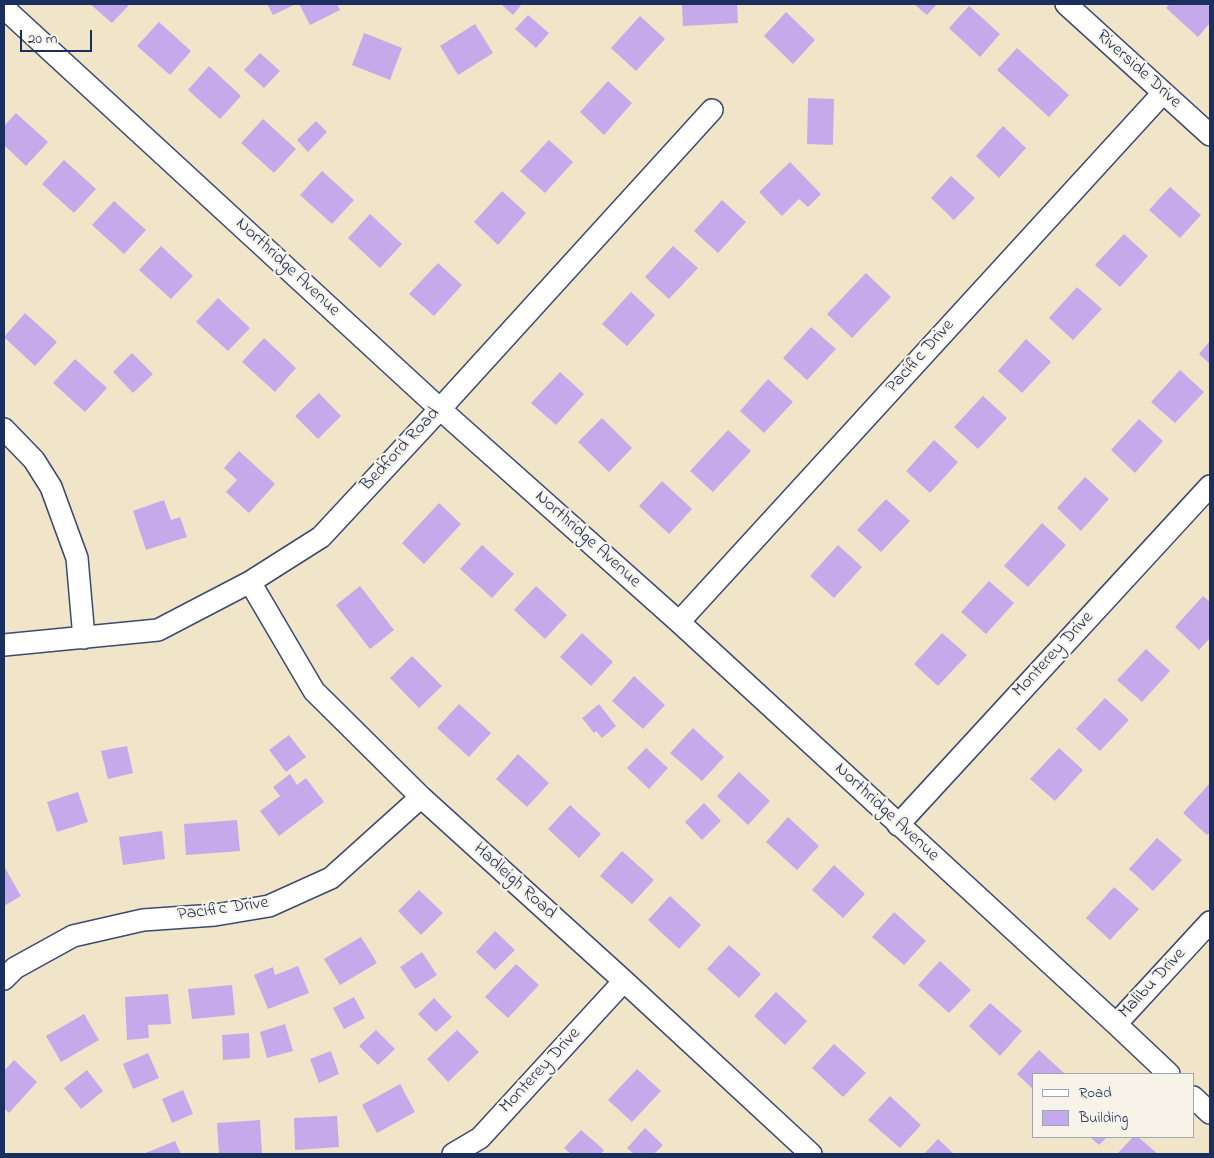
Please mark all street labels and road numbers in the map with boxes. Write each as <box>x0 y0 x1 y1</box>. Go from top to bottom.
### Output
street label: Riverside Drive <box>1091 26 1185 114</box>
street label: Northridge Avenue <box>230 214 344 322</box>
street label: Pacific Drive <box>882 316 960 398</box>
street label: Bedford Road <box>357 404 445 496</box>
street label: Northridge Avenue <box>530 487 644 593</box>
street label: Monterey Drive <box>1009 608 1099 702</box>
street label: Northridge Avenue <box>829 759 943 867</box>
street label: Hadleigh Road <box>468 839 560 925</box>
street label: Pacific Drive <box>176 893 270 927</box>
street label: Malibu Drive <box>1115 944 1191 1024</box>
street label: Monterey Drive <box>496 1024 586 1118</box>

